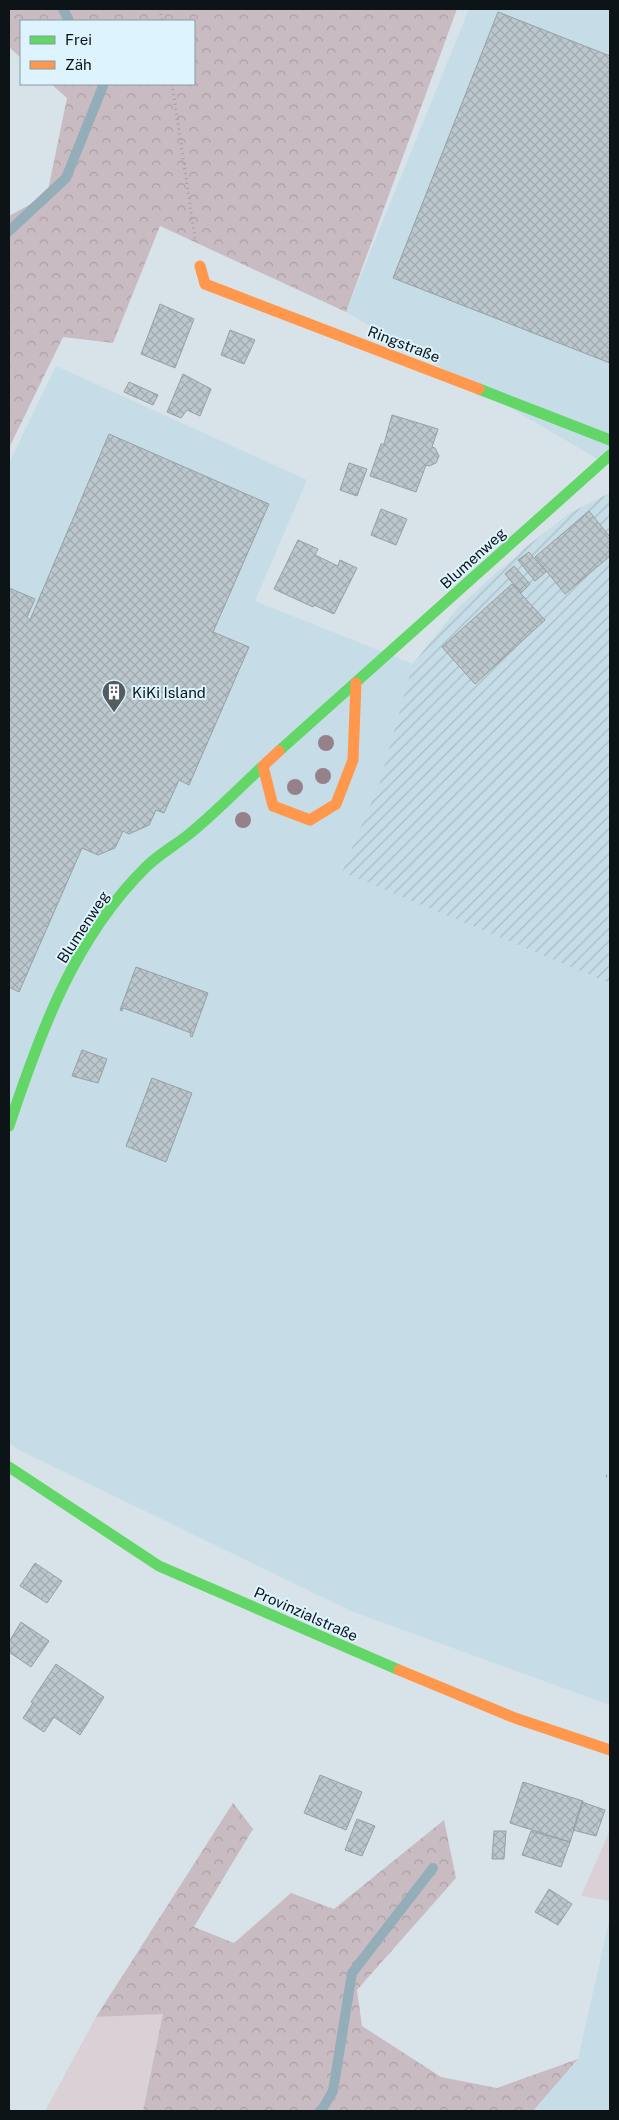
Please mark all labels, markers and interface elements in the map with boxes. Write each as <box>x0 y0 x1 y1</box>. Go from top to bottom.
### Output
legend <box>20 20 195 85</box>
text: Frei <box>65 31 92 48</box>
text: Zäh <box>65 56 92 73</box>
street label: Ringstraße <box>365 322 443 366</box>
street label: Blumenweg <box>437 524 509 592</box>
building icon: KiKi Island <box>101 679 127 713</box>
place label: KiKi Island <box>132 684 206 701</box>
street label: Blumenweg <box>53 888 113 966</box>
street label: Provinzialstraße <box>252 1584 360 1644</box>

